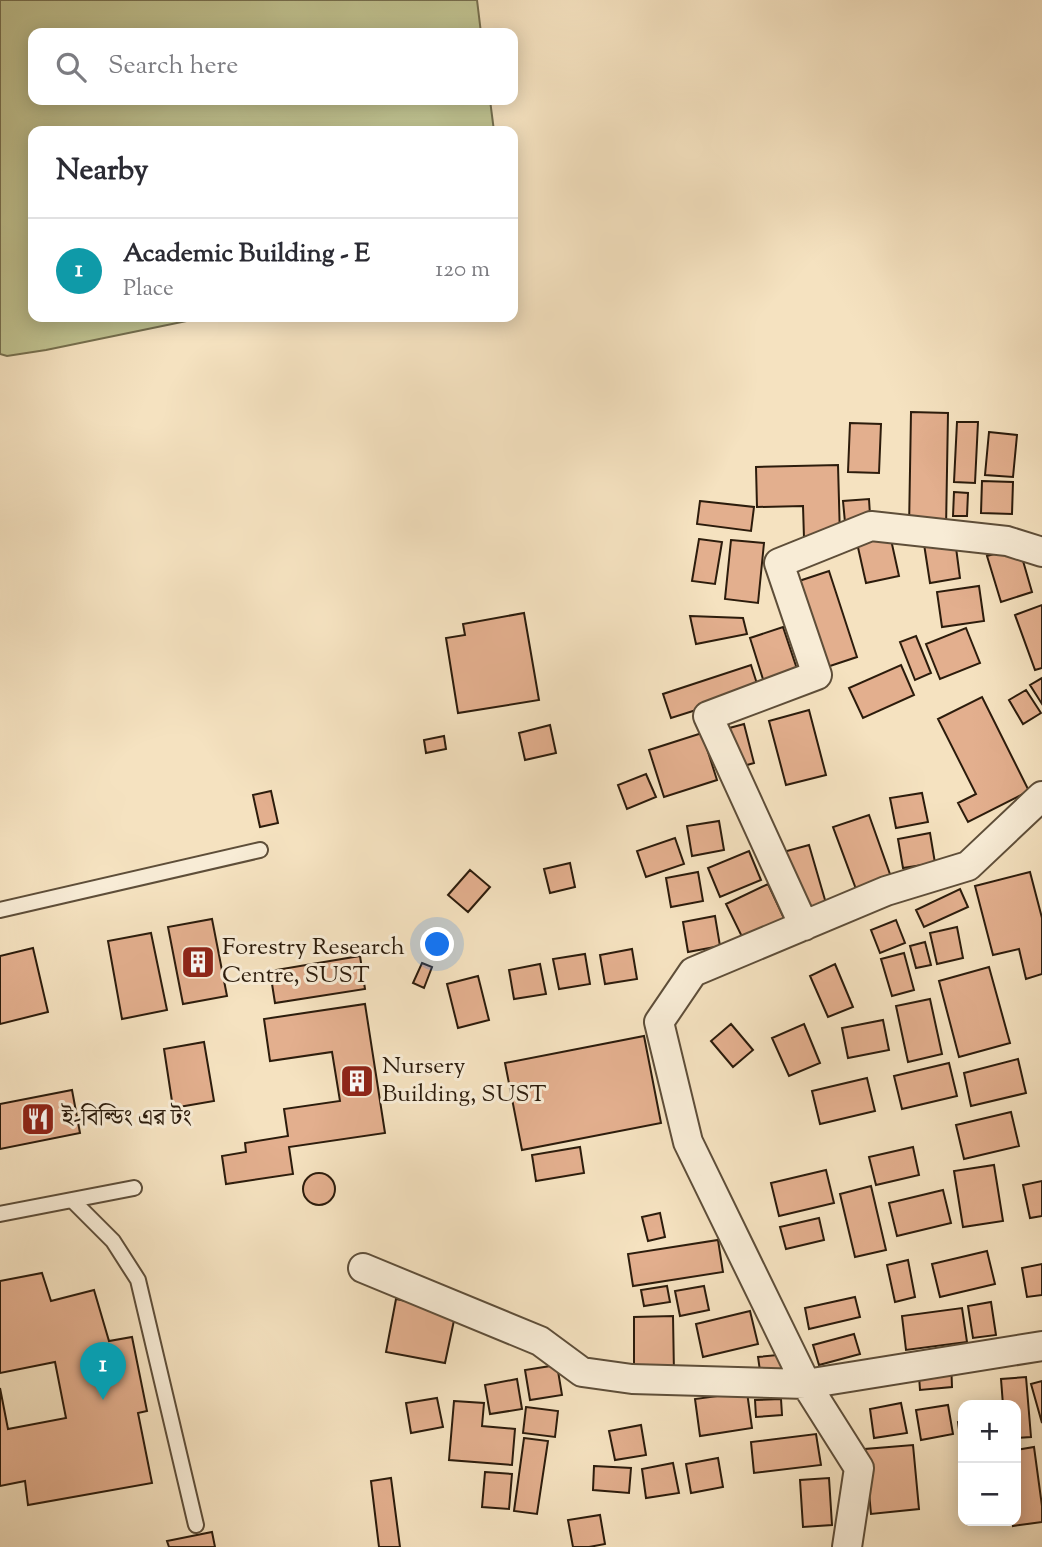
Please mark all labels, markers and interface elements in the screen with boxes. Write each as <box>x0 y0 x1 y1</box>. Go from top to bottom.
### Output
search box <box>28 28 518 105</box>
icon: search <box>52 48 90 86</box>
text: Search here <box>108 48 238 85</box>
text: Nearby <box>56 150 148 193</box>
text: Academic Building - E <box>123 236 370 273</box>
text: 1 <box>75 254 83 287</box>
text: 120 m <box>435 254 490 287</box>
text: Place <box>123 273 174 306</box>
your location <box>420 927 454 961</box>
place label: Forestry Research Centre, SUST <box>222 931 405 993</box>
building icon: Forestry Research Centre, SUST <box>179 943 217 981</box>
place label: Nursery Building, SUST <box>382 1050 547 1112</box>
building icon: Nursery Building, SUST <box>338 1062 376 1100</box>
restaurant icon: ই-বিল্ডিং এর টং <box>19 1100 57 1138</box>
place label: ই-বিল্ডিং এর টং <box>61 1102 192 1136</box>
pin: 1 <box>80 1342 126 1400</box>
map controls <box>958 1400 1021 1526</box>
button: + <box>958 1400 1021 1463</box>
button: − <box>958 1463 1021 1526</box>

